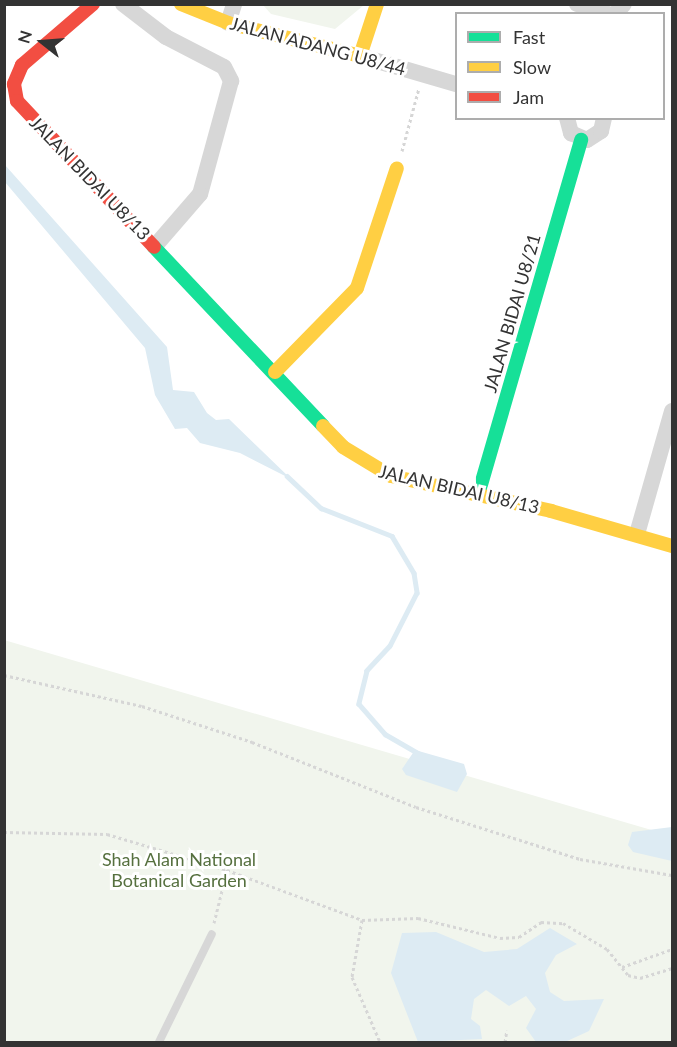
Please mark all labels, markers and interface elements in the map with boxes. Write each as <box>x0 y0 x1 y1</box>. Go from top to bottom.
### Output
north arrow <box>12 12 72 72</box>
street label: JALAN ADANG U8/44 <box>228 12 408 80</box>
legend <box>455 12 665 120</box>
text: Fast <box>513 26 545 48</box>
text: N <box>13 28 35 45</box>
text: Slow <box>513 56 551 78</box>
text: Jam <box>513 86 544 108</box>
street label: JALAN BIDAI U8/13 <box>25 112 155 244</box>
street label: JALAN BIDAI U8/21 <box>479 231 545 395</box>
street label: JALAN BIDAI U8/13 <box>377 460 541 518</box>
park label: Shah Alam National Botanical Garden <box>102 849 256 892</box>

